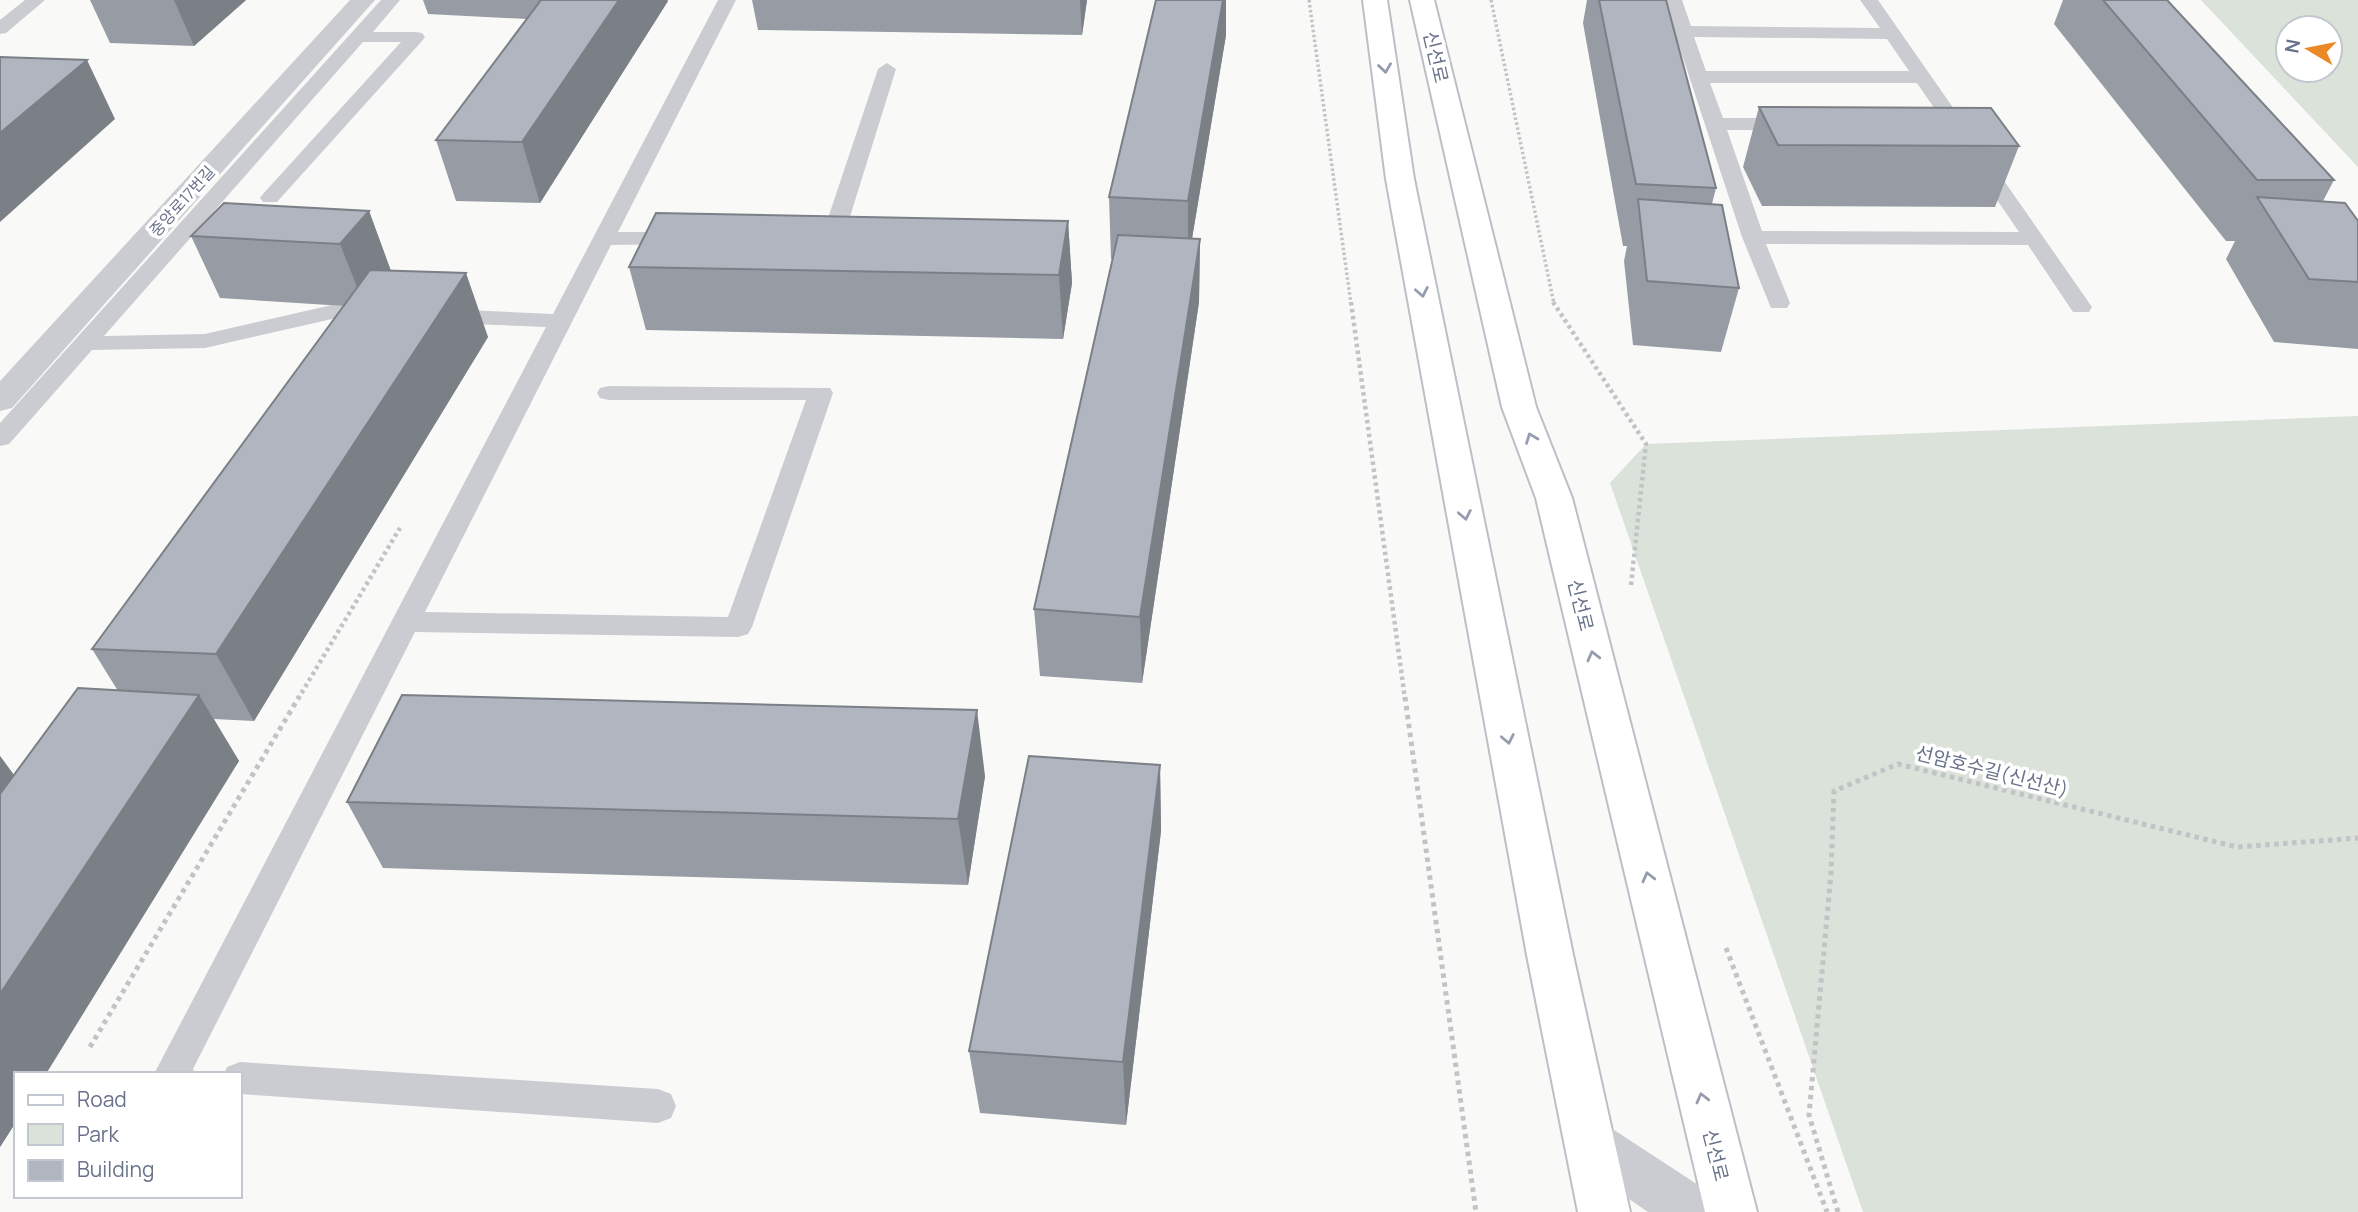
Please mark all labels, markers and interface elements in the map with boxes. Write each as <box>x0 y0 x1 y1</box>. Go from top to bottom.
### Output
north arrow <box>2274 14 2344 84</box>
street label: 신선로 <box>1417 29 1455 85</box>
text: N <box>2278 37 2306 55</box>
one-way arrow <box>1377 62 1392 73</box>
street label: 중앙로17번길 <box>144 161 220 241</box>
one-way arrow <box>1413 286 1428 298</box>
one-way arrow <box>1526 432 1540 444</box>
one-way arrow <box>1457 509 1472 521</box>
street label: 신선로 <box>1562 576 1600 634</box>
one-way arrow <box>1587 651 1601 663</box>
one-way arrow <box>1500 733 1515 745</box>
street label: 선암호수길(신선산) <box>1913 740 2071 802</box>
one-way arrow <box>1642 871 1656 883</box>
legend <box>14 1072 242 1198</box>
text: Road <box>77 1085 127 1113</box>
one-way arrow <box>1696 1092 1711 1104</box>
text: Park <box>77 1120 119 1148</box>
street label: 신선로 <box>1697 1126 1735 1184</box>
text: Building <box>77 1155 154 1183</box>

